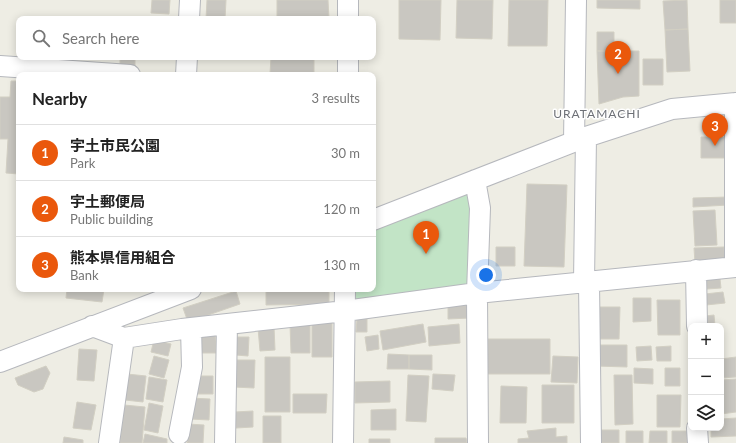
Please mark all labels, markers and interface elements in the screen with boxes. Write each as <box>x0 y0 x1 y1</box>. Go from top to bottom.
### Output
search box <box>16 16 376 60</box>
icon: search <box>30 27 52 49</box>
text: Search here <box>62 29 139 47</box>
pin: 2 <box>605 41 631 74</box>
text: Nearby <box>32 88 87 109</box>
text: 3 results <box>312 90 360 106</box>
district label: URATAMACHI <box>553 106 641 121</box>
pin: 3 <box>702 113 728 146</box>
text: 宇土市民公園 <box>70 136 160 154</box>
text: 1 <box>41 145 49 161</box>
text: 30 m <box>331 145 360 161</box>
text: Park <box>70 155 95 171</box>
text: 宇土郵便局 <box>70 192 145 210</box>
text: 2 <box>41 201 49 217</box>
text: 120 m <box>323 201 360 217</box>
text: Public building <box>70 211 153 227</box>
pin: 1 <box>413 221 439 254</box>
text: 熊本県信用組合 <box>70 248 175 266</box>
text: 3 <box>41 257 49 273</box>
text: 130 m <box>323 257 360 273</box>
your location <box>476 265 496 285</box>
text: Bank <box>70 267 99 283</box>
map controls <box>688 323 724 431</box>
button: + <box>688 323 724 359</box>
button: − <box>688 359 724 395</box>
button: layers <box>688 395 724 431</box>

